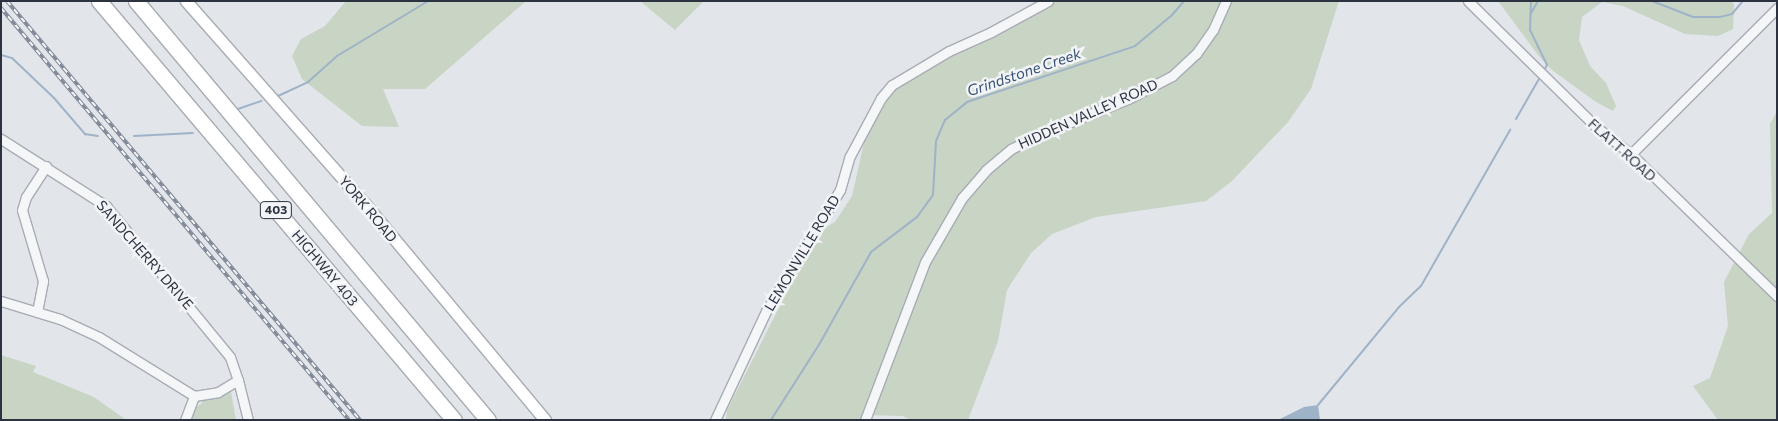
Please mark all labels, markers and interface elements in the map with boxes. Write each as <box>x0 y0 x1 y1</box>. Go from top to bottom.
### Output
water label: Grindstone Creek <box>965 44 1083 100</box>
street label: HIDDEN VALLEY ROAD <box>1016 76 1160 152</box>
street label: FLATT ROAD <box>1585 115 1659 185</box>
street label: YORK ROAD <box>335 172 401 246</box>
street label: LEMONVILLE ROAD <box>761 192 843 314</box>
street label: SANDCHERRY DRIVE <box>93 197 197 313</box>
road number: 403 <box>260 200 292 220</box>
street label: HIGHWAY 403 <box>288 227 362 309</box>

